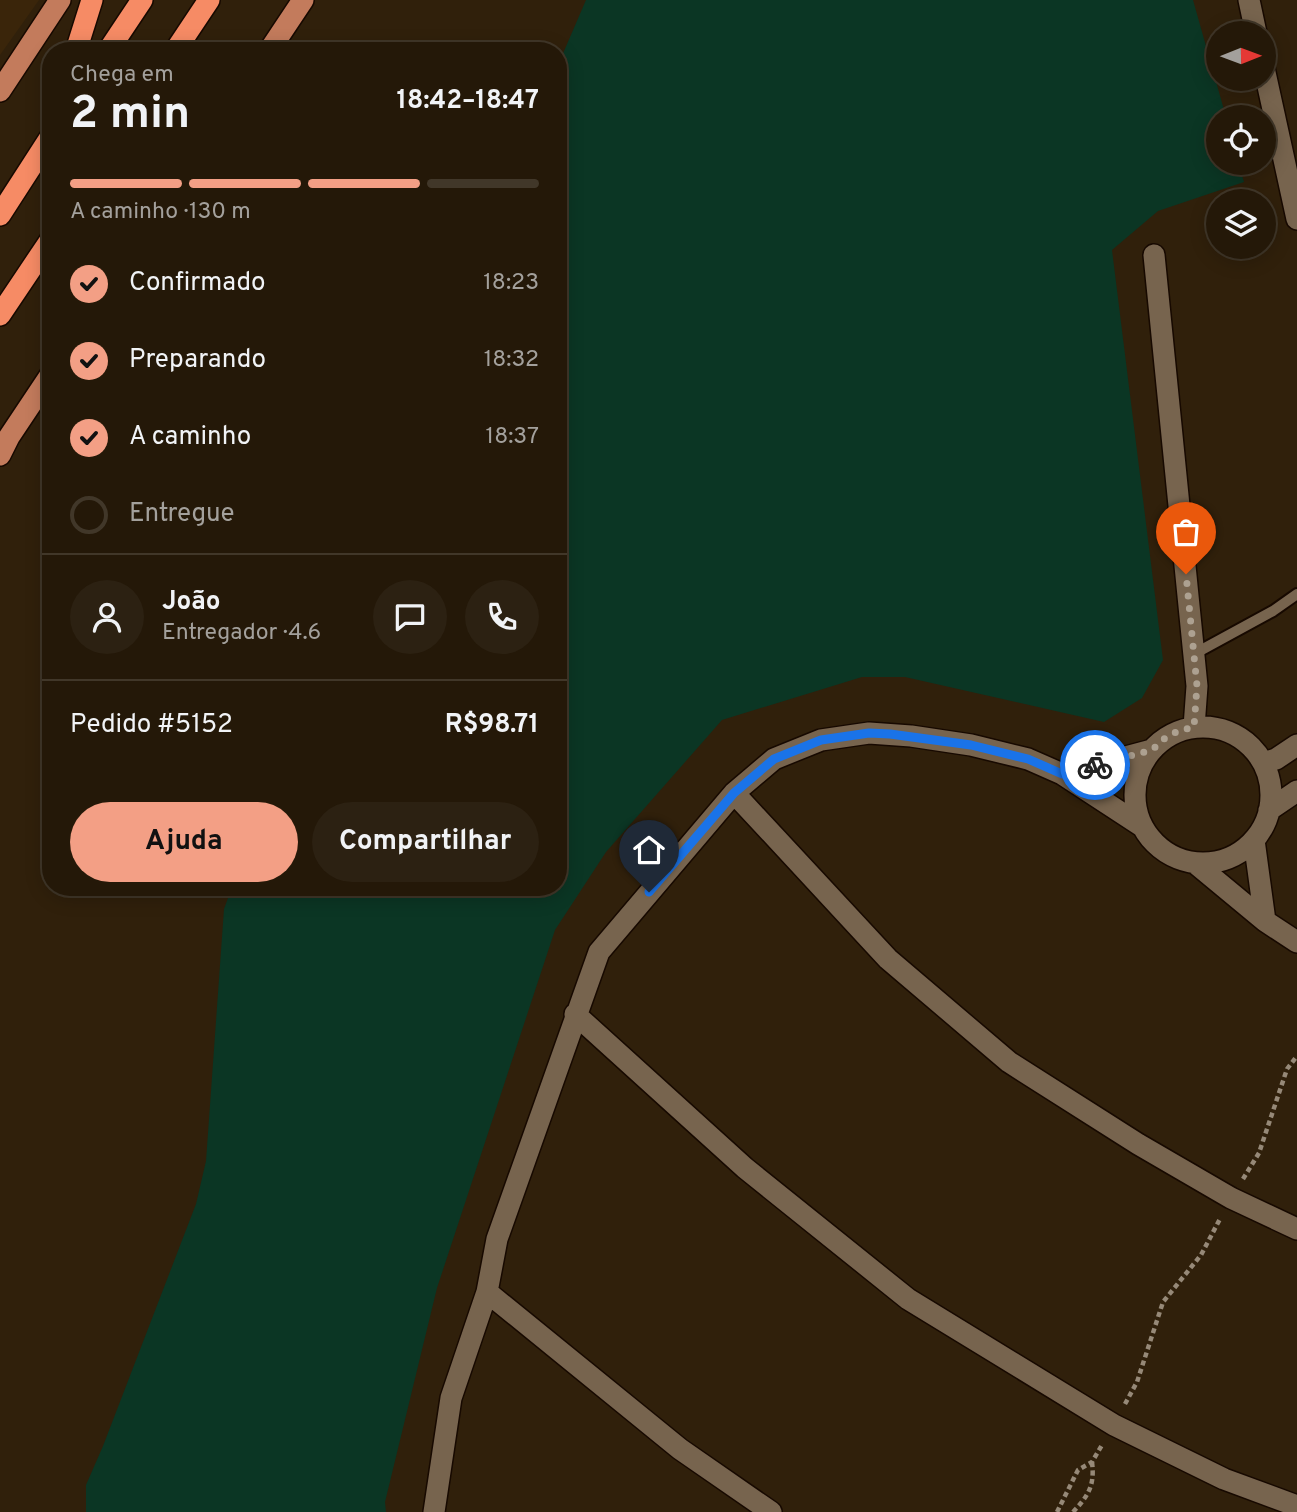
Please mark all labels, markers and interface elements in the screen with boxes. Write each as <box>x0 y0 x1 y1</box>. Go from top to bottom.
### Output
north arrow <box>1206 21 1276 91</box>
map controls <box>1206 21 1276 259</box>
text: Chega em <box>70 61 174 90</box>
text: 18:42–18:47 <box>397 85 539 118</box>
text: 2 min <box>70 86 190 145</box>
button: locate <box>1206 105 1276 175</box>
button: layers <box>1206 189 1276 259</box>
text: A caminho · 130 m <box>70 198 251 227</box>
icon: check <box>70 265 108 303</box>
text: Confirmado <box>129 267 266 300</box>
text: 18:23 <box>483 269 539 298</box>
icon: check <box>70 342 108 380</box>
text: Preparando <box>129 344 266 377</box>
text: 18:32 <box>484 346 539 375</box>
icon: check <box>70 419 108 457</box>
text: A caminho <box>129 421 251 454</box>
text: 18:37 <box>486 423 539 452</box>
text: Entregue <box>129 498 235 531</box>
pin <box>1156 502 1216 574</box>
icon: bag <box>1167 513 1205 551</box>
button: person <box>70 580 144 654</box>
button: chat <box>373 580 447 654</box>
button: phone <box>465 580 539 654</box>
text: João <box>162 586 220 619</box>
text: Entregador · 4.6 <box>162 619 321 648</box>
text: Pedido #5152 <box>70 709 233 742</box>
text: R$98.71 <box>445 709 539 742</box>
courier <box>1060 730 1130 800</box>
icon: bike <box>1076 746 1114 784</box>
button: Ajuda <box>70 802 298 882</box>
button: Compartilhar <box>312 802 539 882</box>
pin <box>619 820 679 892</box>
icon: home <box>630 831 668 869</box>

